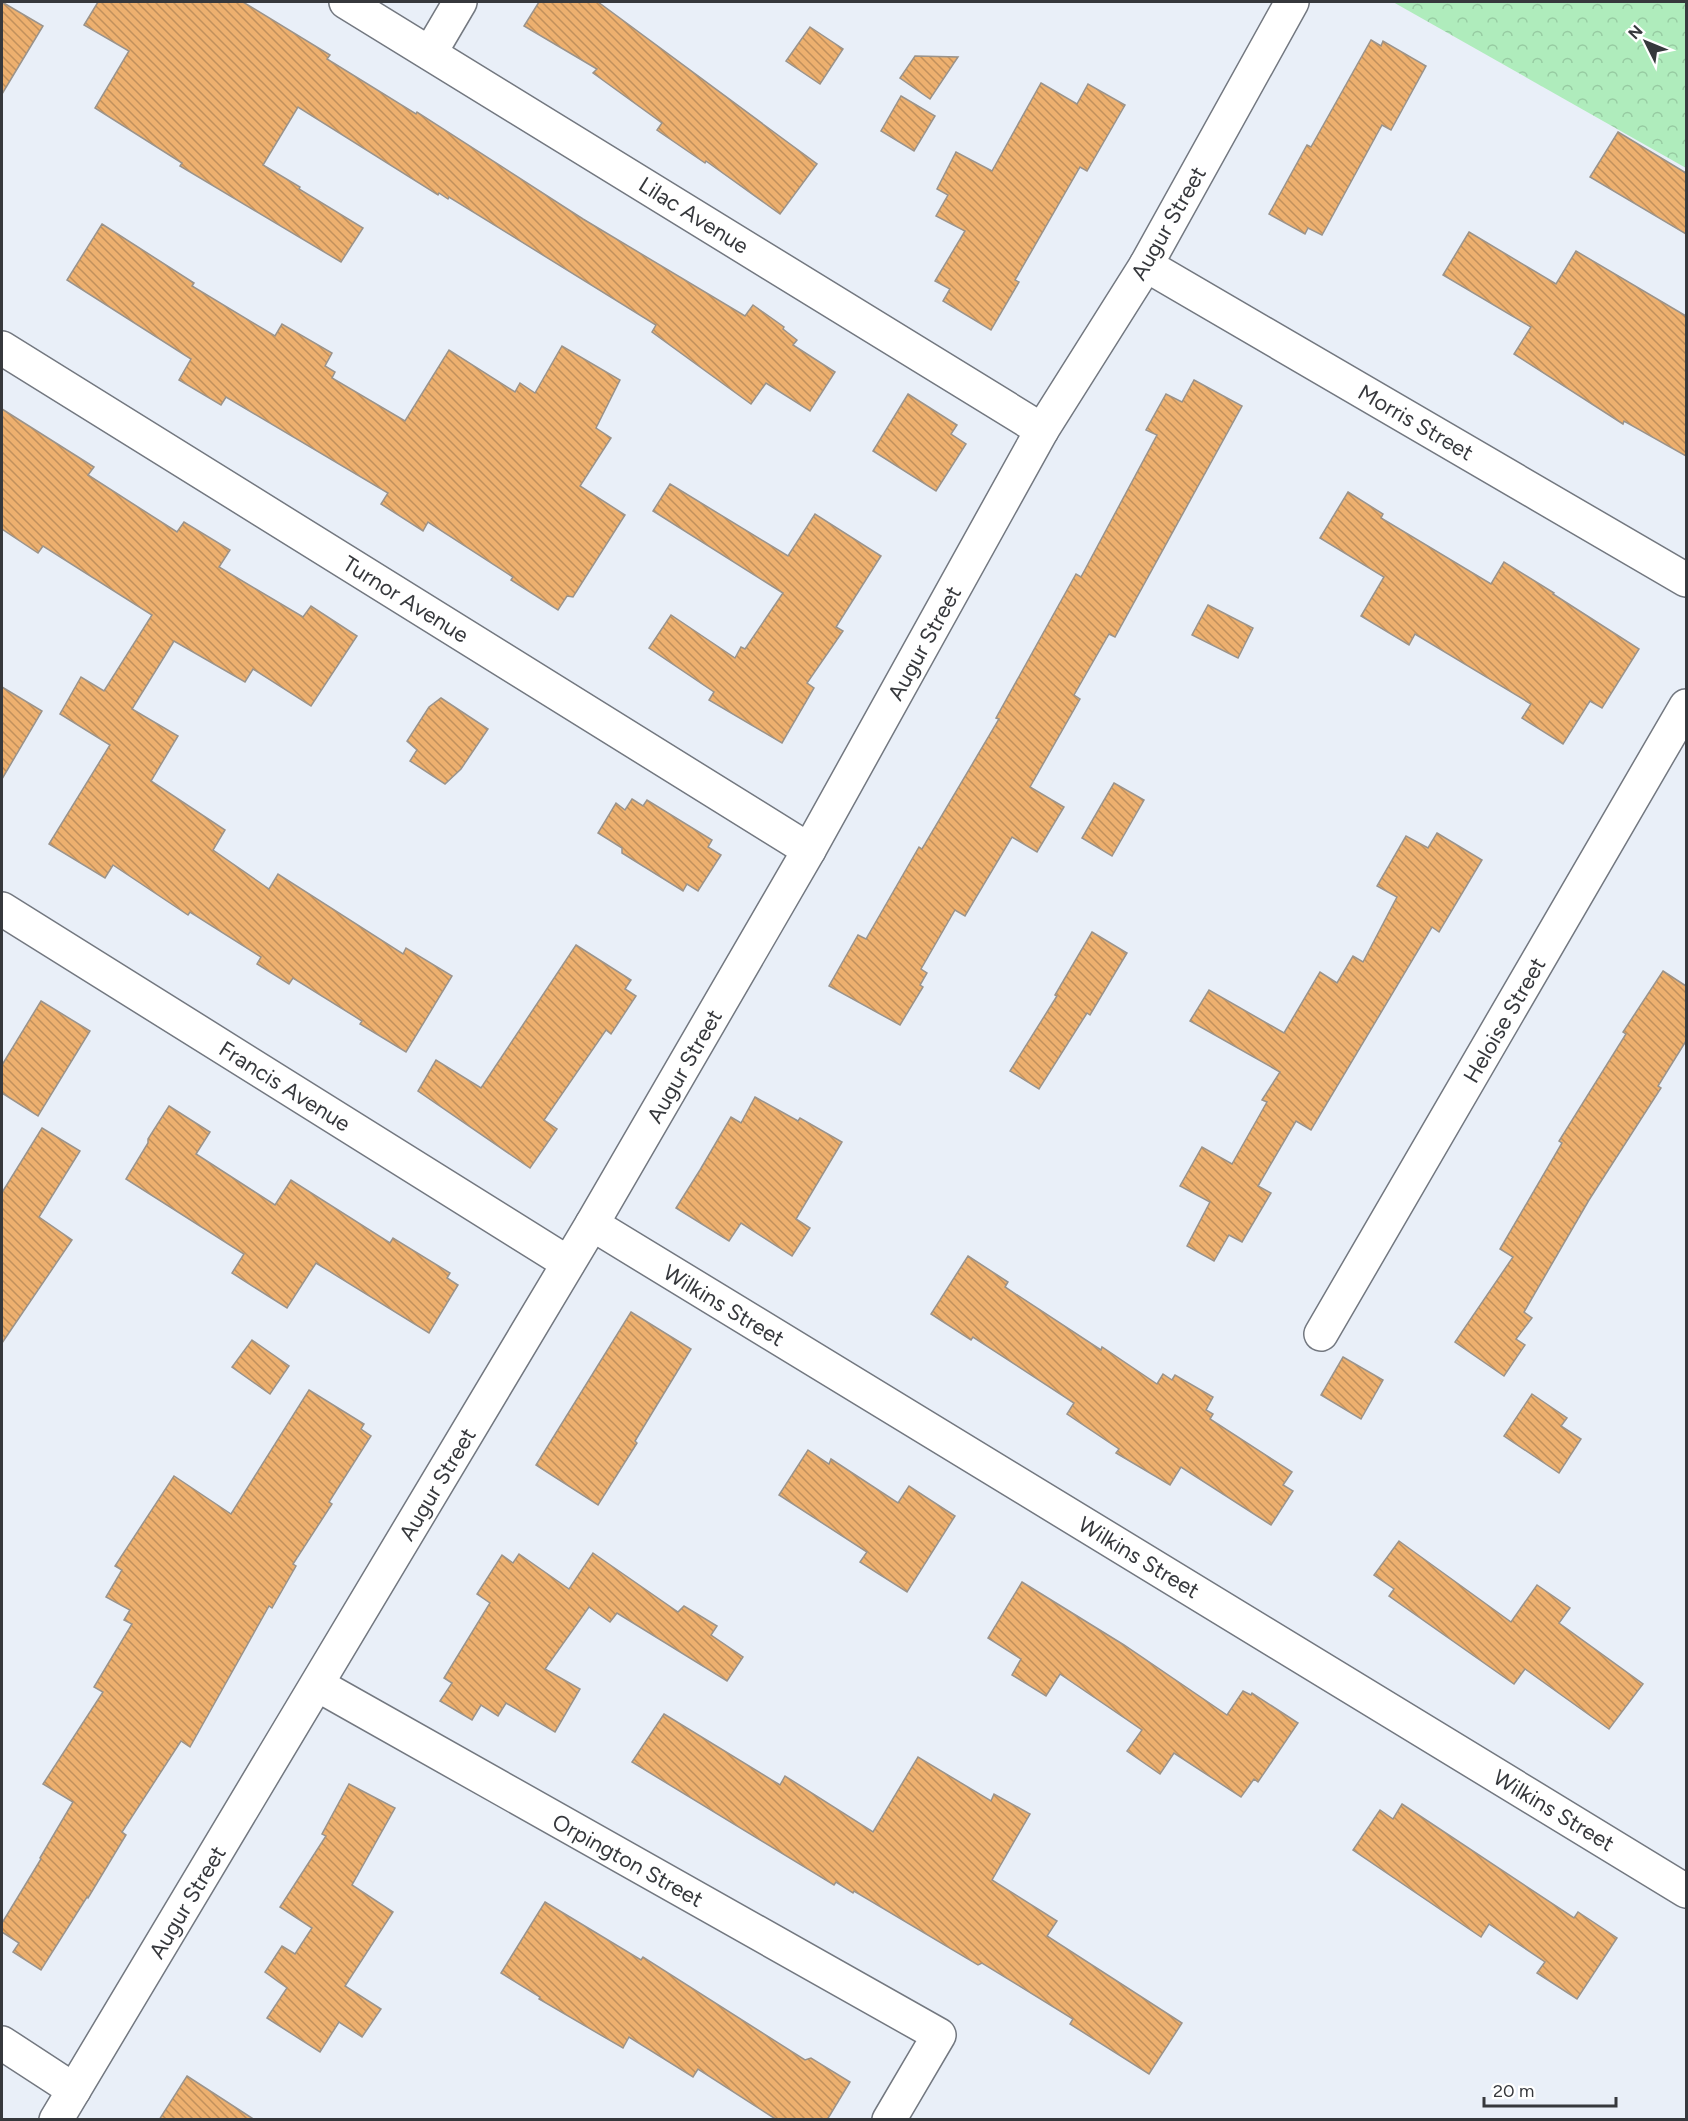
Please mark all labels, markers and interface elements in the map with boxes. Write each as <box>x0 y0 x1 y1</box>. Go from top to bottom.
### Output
north arrow <box>1616 12 1676 72</box>
text: N <box>1624 21 1647 43</box>
street label: Augur Street <box>1125 162 1212 285</box>
street label: Lilac Avenue <box>634 171 754 260</box>
street label: Morris Street <box>1353 379 1478 466</box>
street label: Turnor Avenue <box>338 550 474 649</box>
street label: Augur Street <box>882 581 967 705</box>
street label: Heloise Street <box>1458 953 1551 1088</box>
street label: Augur Street <box>641 1005 728 1128</box>
street label: Francis Avenue <box>214 1035 355 1138</box>
street label: Wilkins Street <box>658 1259 789 1352</box>
street label: Augur Street <box>393 1423 482 1546</box>
street label: Wilkins Street <box>1073 1511 1204 1604</box>
street label: Wilkins Street <box>1488 1764 1619 1857</box>
street label: Orpington Street <box>548 1808 708 1913</box>
street label: Augur Street <box>143 1841 232 1964</box>
scale bar <box>1484 2070 1616 2108</box>
text: 20 m <box>1493 2080 1534 2102</box>

